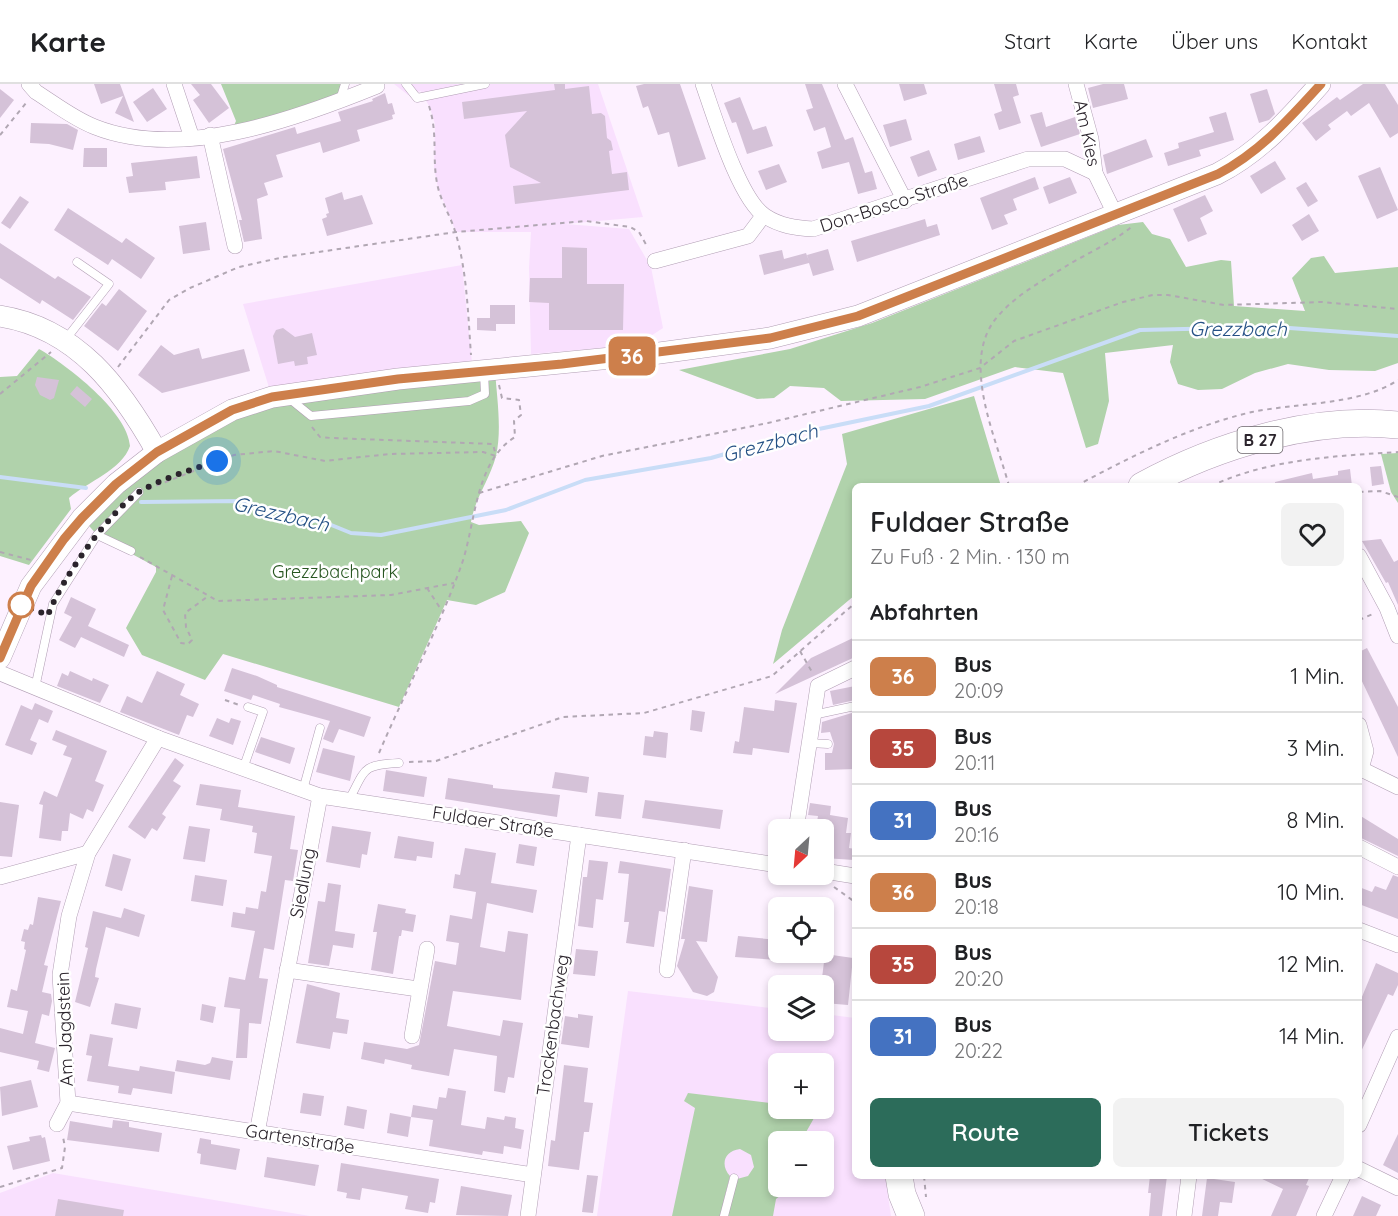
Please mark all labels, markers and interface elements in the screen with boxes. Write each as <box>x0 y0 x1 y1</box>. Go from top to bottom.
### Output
text: Karte <box>30 24 106 59</box>
text: Start <box>1004 28 1051 54</box>
text: Karte <box>1084 28 1138 54</box>
text: Über uns <box>1171 28 1258 54</box>
text: Kontakt <box>1291 28 1368 54</box>
street label: Am Kies <box>1069 97 1106 168</box>
street label: Don-Bosco-Straße <box>817 168 971 237</box>
water label: Grezzbach <box>1189 316 1287 341</box>
line badge: 36 <box>605 336 659 376</box>
text: 36 <box>621 343 643 369</box>
water label: Grezzbach <box>720 418 821 467</box>
road number: B 27 <box>1238 427 1282 453</box>
your location <box>202 446 232 476</box>
water label: Grezzbach <box>231 490 332 537</box>
button: heart <box>1281 503 1344 566</box>
text: Fuldaer Straße <box>870 504 1069 539</box>
text: Zu Fuß · 2 Min. · 130 m <box>870 544 1070 569</box>
park label: Grezzbachpark <box>272 560 398 583</box>
unlabelled marker <box>8 592 34 618</box>
text: Abfahrten <box>870 598 979 626</box>
text: Bus <box>954 650 992 678</box>
text: 1 Min. <box>1290 662 1344 690</box>
text: 36 <box>892 663 914 689</box>
text: 20:09 <box>954 678 1004 703</box>
text: Bus <box>954 722 992 750</box>
text: 3 Min. <box>1287 734 1344 762</box>
text: 35 <box>891 735 915 761</box>
text: 20:11 <box>954 750 996 775</box>
text: Bus <box>954 794 992 822</box>
street label: Fuldaer Straße <box>431 801 556 842</box>
text: 8 Min. <box>1287 806 1344 834</box>
text: 31 <box>893 807 913 833</box>
north arrow <box>768 819 834 885</box>
map controls <box>768 819 834 1197</box>
text: 20:16 <box>954 822 999 847</box>
street label: Siedlung <box>284 846 321 920</box>
text: Bus <box>954 866 992 894</box>
text: 10 Min. <box>1277 878 1344 906</box>
text: 36 <box>892 879 914 905</box>
text: 20:18 <box>954 894 999 919</box>
button: locate <box>768 897 834 963</box>
text: Bus <box>954 938 992 966</box>
text: 12 Min. <box>1278 950 1344 978</box>
text: 35 <box>891 951 915 977</box>
street label: Trockenbachweg <box>531 953 574 1097</box>
text: 20:20 <box>954 966 1004 991</box>
street label: Am Jagdstein <box>51 971 78 1087</box>
button: layers <box>768 975 834 1041</box>
text: Bus <box>954 1010 992 1038</box>
text: 14 Min. <box>1279 1022 1344 1050</box>
text: 31 <box>893 1023 913 1049</box>
text: 20:22 <box>954 1038 1003 1063</box>
button: + <box>768 1053 834 1119</box>
button: Route <box>870 1098 1101 1167</box>
button: Tickets <box>1113 1098 1344 1167</box>
street label: Gartenstraße <box>244 1119 356 1159</box>
button: − <box>768 1131 834 1197</box>

